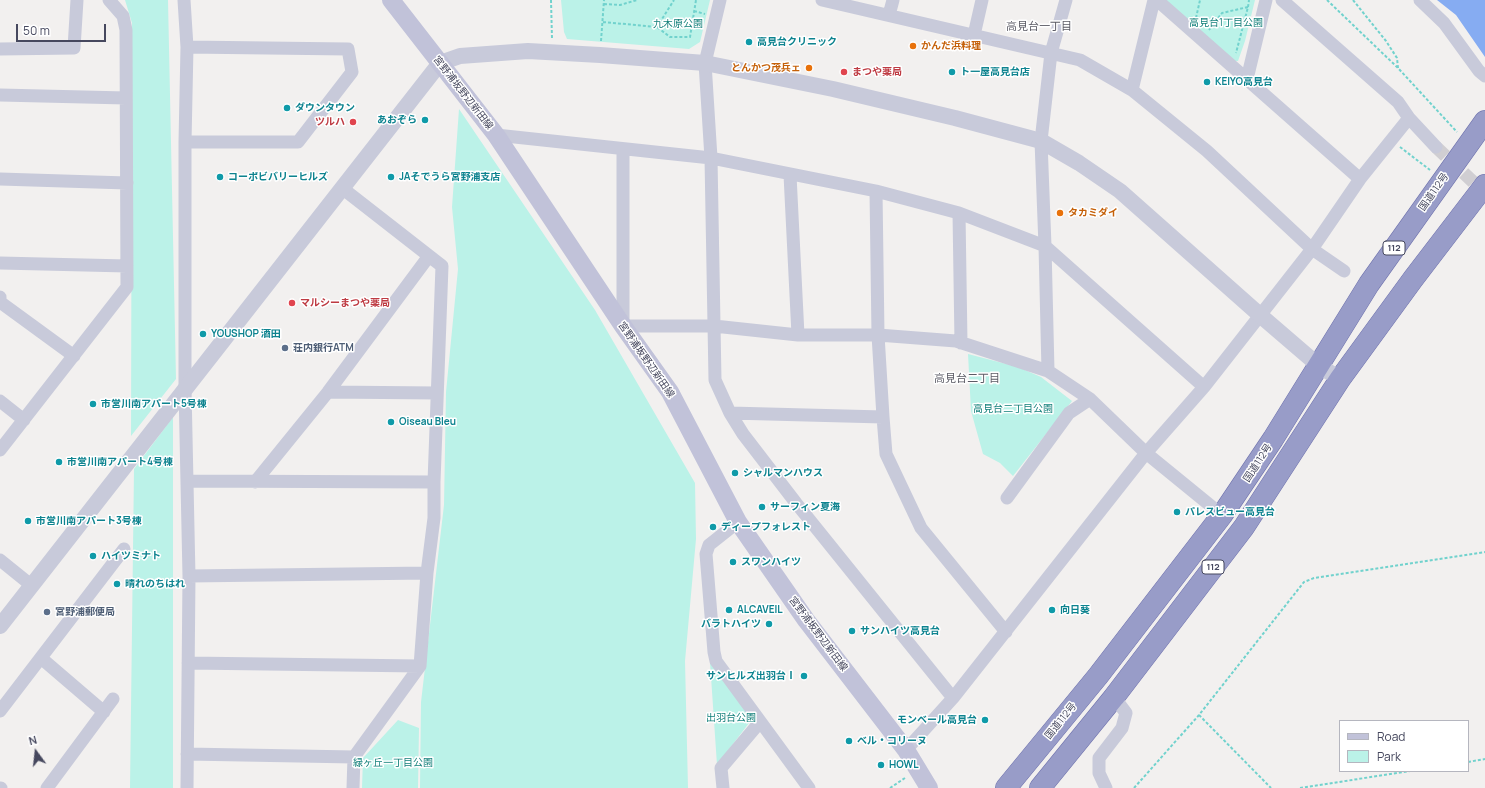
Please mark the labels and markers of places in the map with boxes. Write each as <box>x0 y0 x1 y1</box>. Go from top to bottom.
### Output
place label: 高見台クリニック <box>757 36 837 48</box>
marker: 高見台クリニック <box>744 37 754 47</box>
place label: かんだ浜料理 <box>921 40 981 52</box>
marker: かんだ浜料理 <box>908 41 918 51</box>
place label: とんかつ茂兵ェ <box>731 62 801 74</box>
marker: とんかつ茂兵ェ <box>804 63 814 73</box>
place label: まつや薬局 <box>852 66 902 78</box>
place label: ト一屋高見台店 <box>960 66 1030 78</box>
marker: まつや薬局 <box>839 67 849 77</box>
marker: ト一屋高見台店 <box>947 67 957 77</box>
place label: KEIYO高見台 <box>1215 76 1273 88</box>
marker: KEIYO高見台 <box>1202 77 1212 87</box>
place label: ダウンタウン <box>295 102 355 114</box>
marker: ダウンタウン <box>282 103 292 113</box>
place label: あおぞら <box>377 114 417 126</box>
marker: あおぞら <box>420 115 430 125</box>
place label: ツルハ <box>315 116 345 128</box>
marker: ツルハ <box>348 117 358 127</box>
place label: コーポビバリーヒルズ <box>228 171 328 183</box>
place label: JAそでうら宮野浦支店 <box>399 171 501 183</box>
marker: コーポビバリーヒルズ <box>215 172 225 182</box>
marker: JAそでうら宮野浦支店 <box>386 172 396 182</box>
place label: タカミダイ <box>1068 207 1118 219</box>
marker: タカミダイ <box>1055 208 1065 218</box>
place label: マルシーまつや薬局 <box>300 297 390 309</box>
marker: マルシーまつや薬局 <box>287 298 297 308</box>
place label: YOUSHOP 酒田 <box>211 328 281 340</box>
marker: YOUSHOP 酒田 <box>198 329 208 339</box>
place label: 荘内銀行ATM <box>293 342 354 354</box>
marker: 荘内銀行ATM <box>280 343 290 353</box>
place label: 市営川南アパート5号棟 <box>101 398 207 410</box>
marker: 市営川南アパート5号棟 <box>88 399 98 409</box>
place label: Oiseau Bleu <box>399 416 456 428</box>
marker: Oiseau Bleu <box>386 417 396 427</box>
place label: 市営川南アパート4号棟 <box>67 456 173 468</box>
marker: 市営川南アパート4号棟 <box>54 457 64 467</box>
place label: シャルマンハウス <box>743 467 823 479</box>
marker: シャルマンハウス <box>730 468 740 478</box>
place label: サーフィン夏海 <box>770 501 840 513</box>
marker: サーフィン夏海 <box>757 502 767 512</box>
place label: パレスビュー高見台 <box>1185 506 1275 518</box>
marker: パレスビュー高見台 <box>1172 507 1182 517</box>
place label: 市営川南アパート3号棟 <box>36 515 142 527</box>
marker: 市営川南アパート3号棟 <box>23 516 33 526</box>
place label: ディープフォレスト <box>721 521 811 533</box>
marker: ディープフォレスト <box>708 522 718 532</box>
place label: ハイツミナト <box>101 550 161 562</box>
marker: ハイツミナト <box>88 551 98 561</box>
place label: スワンハイツ <box>741 556 801 568</box>
marker: スワンハイツ <box>728 557 738 567</box>
place label: 晴れのちはれ <box>125 578 185 590</box>
marker: 晴れのちはれ <box>112 579 122 589</box>
place label: ALCAVEIL <box>737 604 783 616</box>
place label: 向日葵 <box>1060 604 1090 616</box>
marker: ALCAVEIL <box>724 605 734 615</box>
marker: 向日葵 <box>1047 605 1057 615</box>
place label: 宮野浦郵便局 <box>55 606 115 618</box>
marker: 宮野浦郵便局 <box>42 607 52 617</box>
place label: バラトハイツ <box>701 618 761 630</box>
marker: バラトハイツ <box>764 619 774 629</box>
place label: サンハイツ高見台 <box>860 625 940 637</box>
marker: サンハイツ高見台 <box>847 626 857 636</box>
place label: サンヒルズ出羽台Ⅰ <box>706 670 796 682</box>
marker: サンヒルズ出羽台Ⅰ <box>799 671 809 681</box>
place label: モンベール高見台 <box>897 714 977 726</box>
marker: モンベール高見台 <box>980 715 990 725</box>
place label: ベル・コリーヌ <box>857 735 927 747</box>
marker: ベル・コリーヌ <box>844 736 854 746</box>
place label: HOWL <box>889 759 918 771</box>
marker: HOWL <box>876 760 886 770</box>

